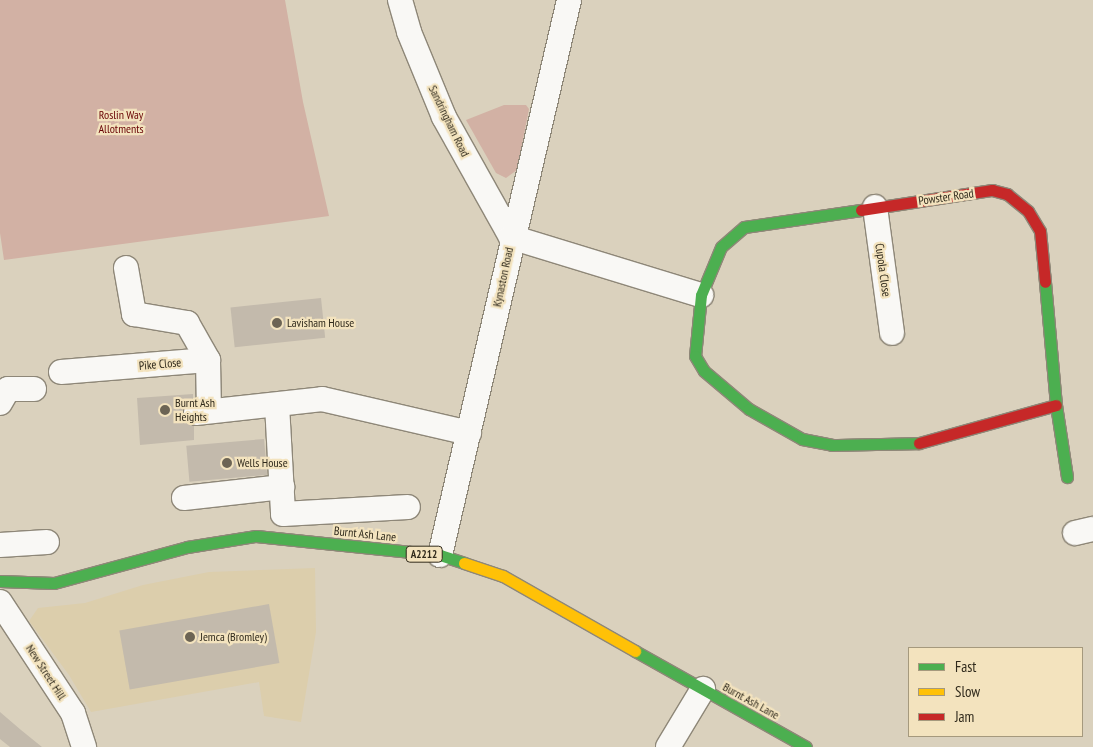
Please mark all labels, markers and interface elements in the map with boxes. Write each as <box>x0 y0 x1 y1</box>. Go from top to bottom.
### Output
street label: Sandringham Road <box>426 83 472 159</box>
park label: Roslin Way Allotments <box>98 108 144 136</box>
street label: Powster Road <box>917 186 975 208</box>
street label: Cupola Close <box>872 242 894 298</box>
street label: Kynaston Road <box>490 246 516 308</box>
place label: Lavisham House <box>287 316 354 330</box>
marker: Lavisham House <box>271 317 283 329</box>
street label: Pike Close <box>138 355 182 373</box>
place label: Burnt Ash Heights <box>175 396 215 424</box>
marker: Burnt Ash Heights <box>159 404 171 416</box>
place label: Wells House <box>237 456 288 470</box>
marker: Wells House <box>221 457 233 469</box>
street label: Burnt Ash Lane <box>333 524 397 544</box>
road number: A2212 <box>405 546 443 562</box>
place label: Jemca (Bromley) <box>200 630 267 644</box>
marker: Jemca (Bromley) <box>184 631 196 643</box>
street label: New Street Hill <box>23 642 69 702</box>
legend <box>908 647 1083 737</box>
text: Fast <box>955 657 976 676</box>
street label: Burnt Ash Lane <box>720 680 782 722</box>
text: Slow <box>955 682 980 701</box>
text: Jam <box>955 707 974 726</box>

